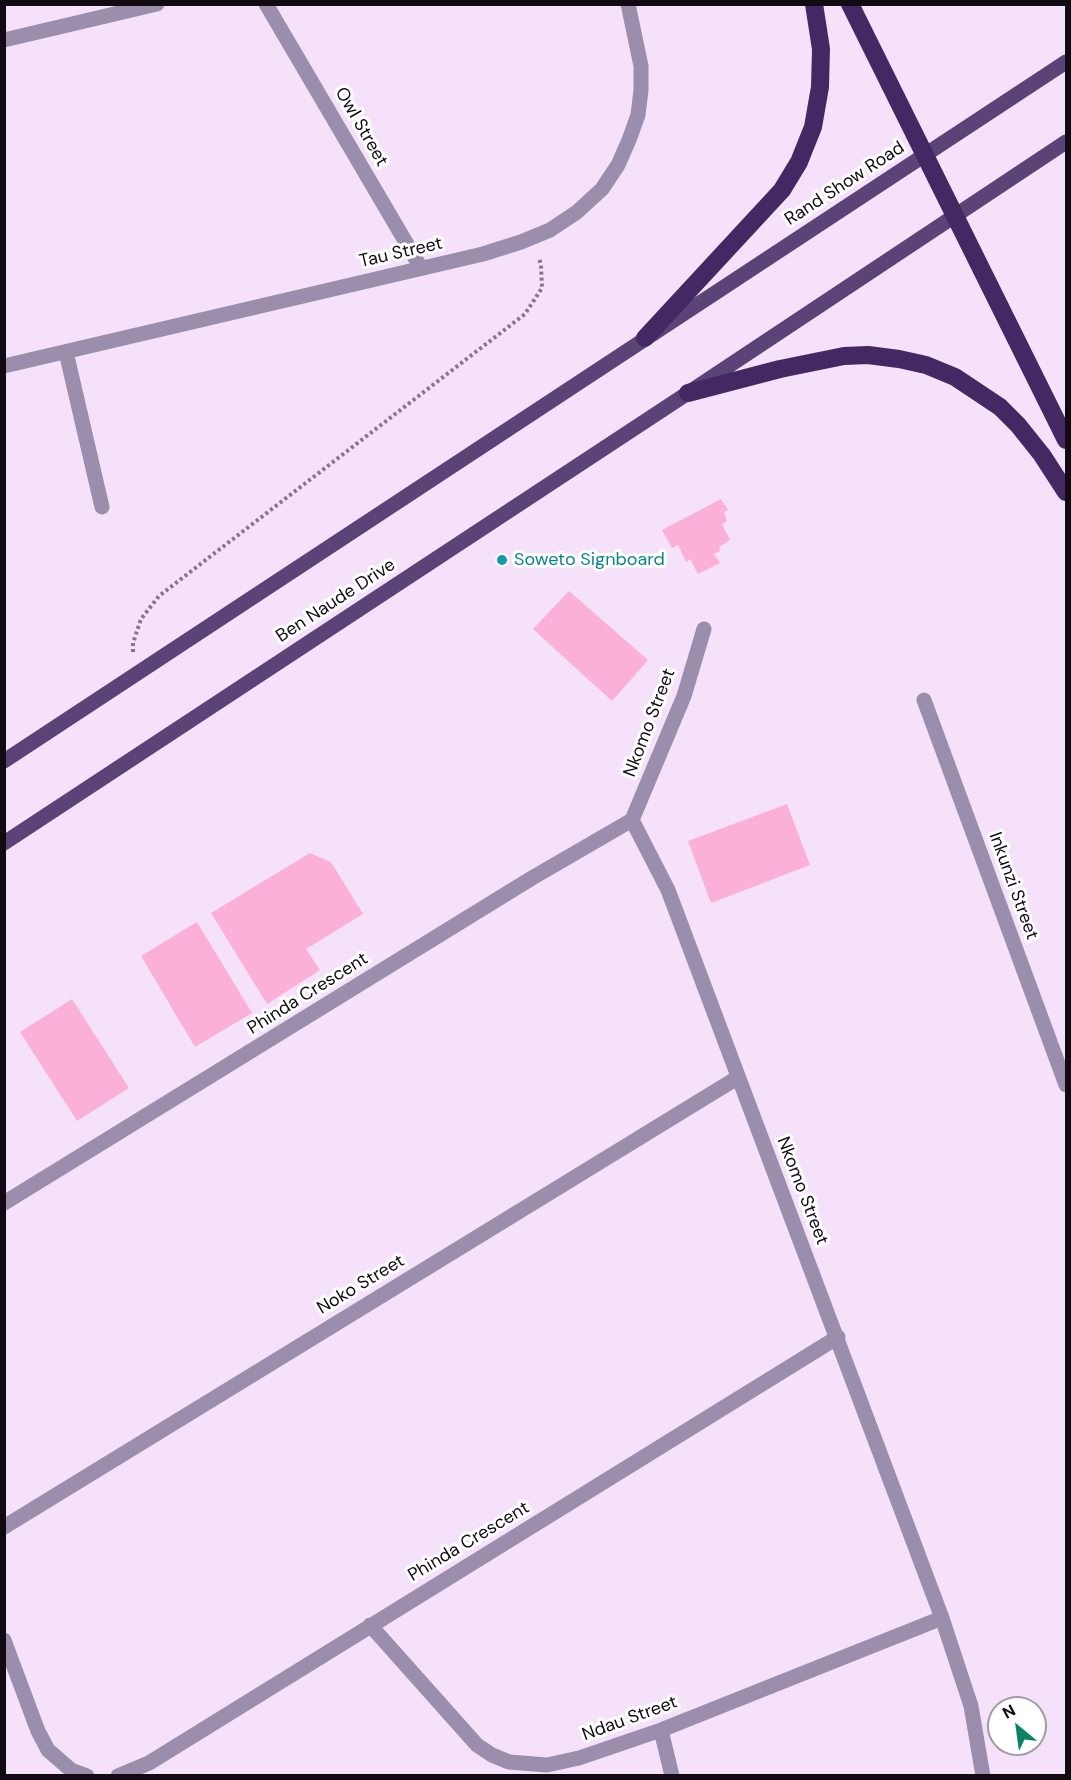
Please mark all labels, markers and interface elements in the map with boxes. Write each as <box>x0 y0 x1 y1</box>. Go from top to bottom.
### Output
street label: Owl Street <box>330 84 392 170</box>
street label: Rand Show Road <box>781 137 909 231</box>
street label: Tau Street <box>357 233 445 273</box>
place label: Soweto Signboard <box>514 549 665 571</box>
marker: Soweto Signboard <box>495 553 509 567</box>
street label: Ben Naude Drive <box>272 554 400 648</box>
street label: Nkomo Street <box>619 666 681 780</box>
street label: Inkunzi Street <box>984 829 1042 943</box>
street label: Phinda Crescent <box>244 948 372 1040</box>
street label: Nkomo Street <box>771 1134 833 1248</box>
street label: Noko Street <box>313 1251 409 1319</box>
street label: Phinda Crescent <box>404 1497 534 1587</box>
street label: Ndau Street <box>579 1692 681 1746</box>
north arrow <box>987 1696 1047 1756</box>
text: N <box>999 1700 1019 1724</box>

